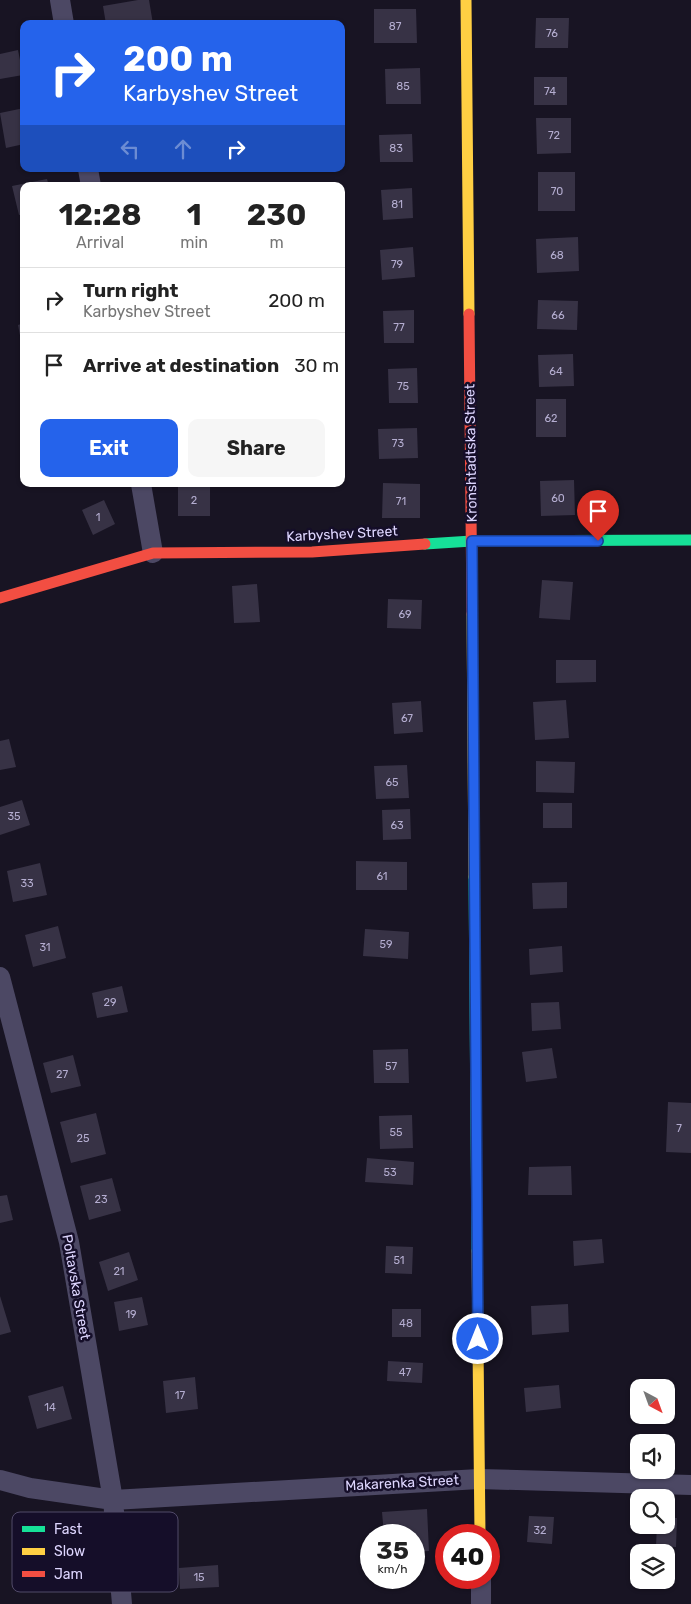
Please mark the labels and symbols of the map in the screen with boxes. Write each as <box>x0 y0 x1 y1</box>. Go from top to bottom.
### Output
house number: 87 <box>389 20 402 33</box>
house number: 76 <box>546 27 558 40</box>
house number: 85 <box>396 80 410 93</box>
house number: 74 <box>544 85 556 98</box>
house number: 72 <box>548 129 560 142</box>
house number: 83 <box>389 142 403 155</box>
house number: 70 <box>551 185 563 198</box>
house number: 81 <box>391 198 403 211</box>
house number: 68 <box>550 249 564 262</box>
house number: 79 <box>391 258 403 271</box>
house number: 66 <box>551 309 565 322</box>
house number: 77 <box>393 321 405 334</box>
house number: 64 <box>549 365 563 378</box>
house number: 75 <box>397 380 410 393</box>
street label: Kronshtadtska Street <box>461 383 481 522</box>
house number: 62 <box>544 412 558 425</box>
house number: 73 <box>392 437 405 450</box>
pin <box>577 490 619 541</box>
house number: 60 <box>551 492 565 505</box>
house number: 2 <box>191 494 197 507</box>
house number: 71 <box>396 495 406 508</box>
house number: 1 <box>96 511 100 524</box>
street label: Karbyshev Street <box>286 523 399 545</box>
house number: 69 <box>398 608 412 621</box>
house number: 67 <box>401 712 413 725</box>
house number: 65 <box>385 776 399 789</box>
house number: 35 <box>7 810 21 823</box>
house number: 63 <box>390 819 404 832</box>
house number: 61 <box>376 870 388 883</box>
house number: 33 <box>20 877 34 890</box>
house number: 59 <box>379 938 393 951</box>
house number: 31 <box>39 941 51 954</box>
house number: 29 <box>104 996 116 1009</box>
house number: 57 <box>385 1060 397 1073</box>
house number: 27 <box>56 1068 68 1081</box>
house number: 7 <box>676 1122 682 1135</box>
house number: 55 <box>389 1126 403 1139</box>
house number: 25 <box>77 1132 90 1145</box>
house number: 53 <box>383 1166 397 1179</box>
house number: 23 <box>94 1193 108 1206</box>
street label: Poltavska Street <box>58 1233 94 1342</box>
house number: 51 <box>393 1254 405 1267</box>
house number: 21 <box>113 1265 125 1278</box>
house number: 19 <box>125 1308 137 1321</box>
position arrow <box>451 1312 503 1364</box>
house number: 48 <box>399 1317 413 1330</box>
house number: 47 <box>399 1366 411 1379</box>
north arrow <box>630 1379 675 1424</box>
house number: 17 <box>175 1389 186 1402</box>
house number: 14 <box>44 1401 56 1414</box>
street label: Makarenka Street <box>345 1472 460 1494</box>
legend <box>12 1512 178 1592</box>
text: Fast <box>54 1521 83 1538</box>
speed limit sign: 40 <box>435 1524 500 1589</box>
house number: 32 <box>533 1524 547 1537</box>
text: Slow <box>54 1543 85 1560</box>
text: Jam <box>54 1566 83 1583</box>
house number: 15 <box>193 1571 205 1584</box>

